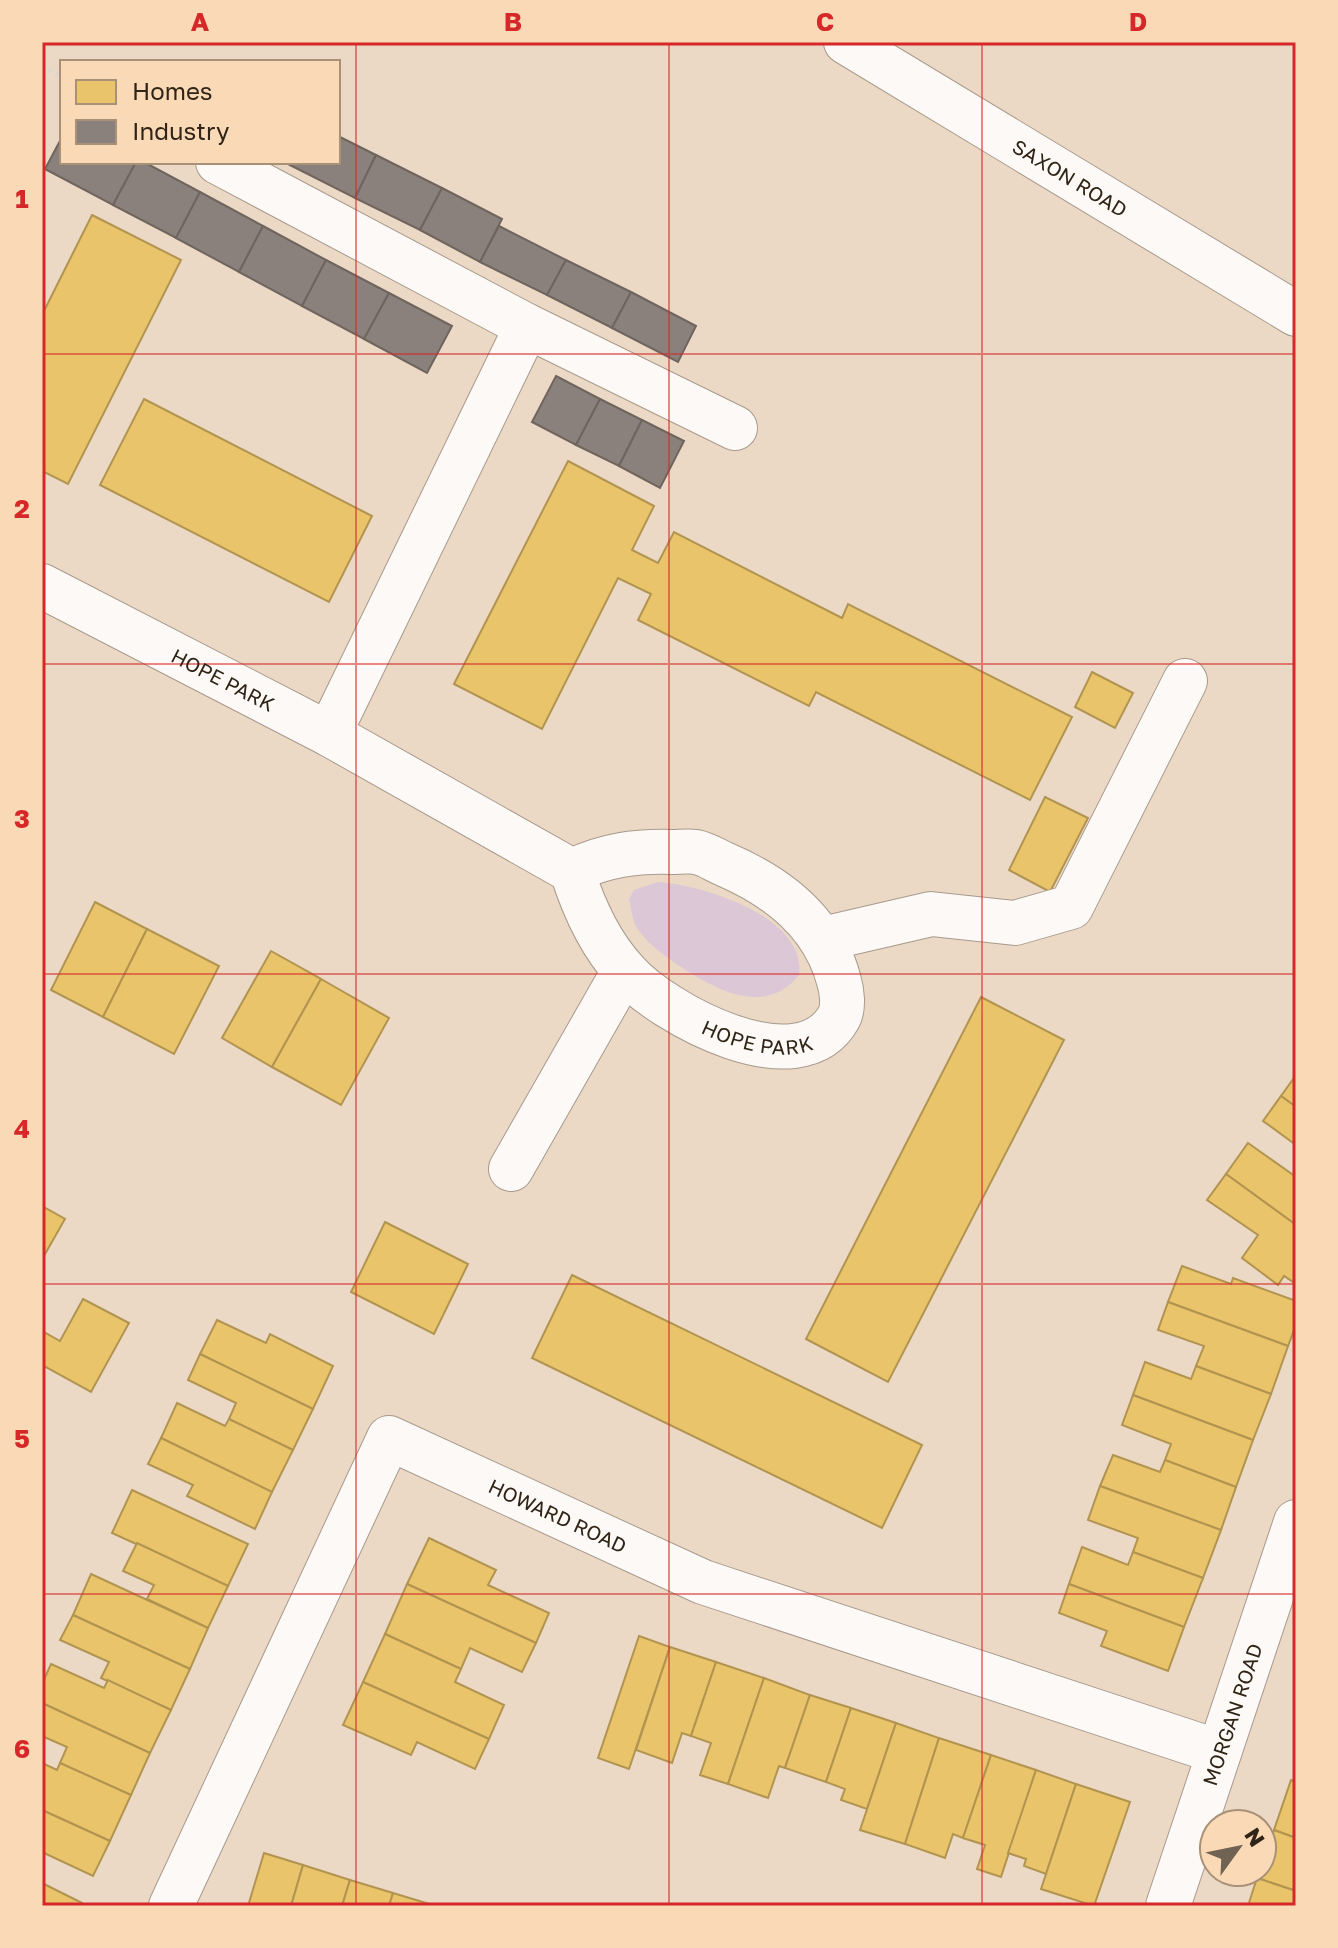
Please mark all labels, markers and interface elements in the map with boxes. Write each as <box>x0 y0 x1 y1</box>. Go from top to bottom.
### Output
text: A <box>191 6 210 37</box>
text: B <box>504 6 522 37</box>
text: C <box>816 6 834 37</box>
text: D <box>1129 6 1147 37</box>
legend <box>60 60 340 164</box>
text: Homes <box>132 76 213 105</box>
text: Industry <box>132 116 229 145</box>
street label: SAXON ROAD <box>1009 134 1132 221</box>
text: 1 <box>15 183 29 214</box>
text: 2 <box>14 493 30 524</box>
street label: HOPE PARK <box>168 643 279 716</box>
text: 3 <box>14 803 30 834</box>
street label: HOPE PARK <box>698 1014 816 1059</box>
text: 4 <box>14 1113 30 1144</box>
text: 5 <box>14 1423 30 1454</box>
street label: HOWARD ROAD <box>485 1473 631 1557</box>
street label: MORGAN ROAD <box>1197 1640 1267 1789</box>
text: 6 <box>14 1733 30 1764</box>
north arrow <box>1198 1808 1278 1888</box>
text: N <box>1239 1822 1271 1851</box>

